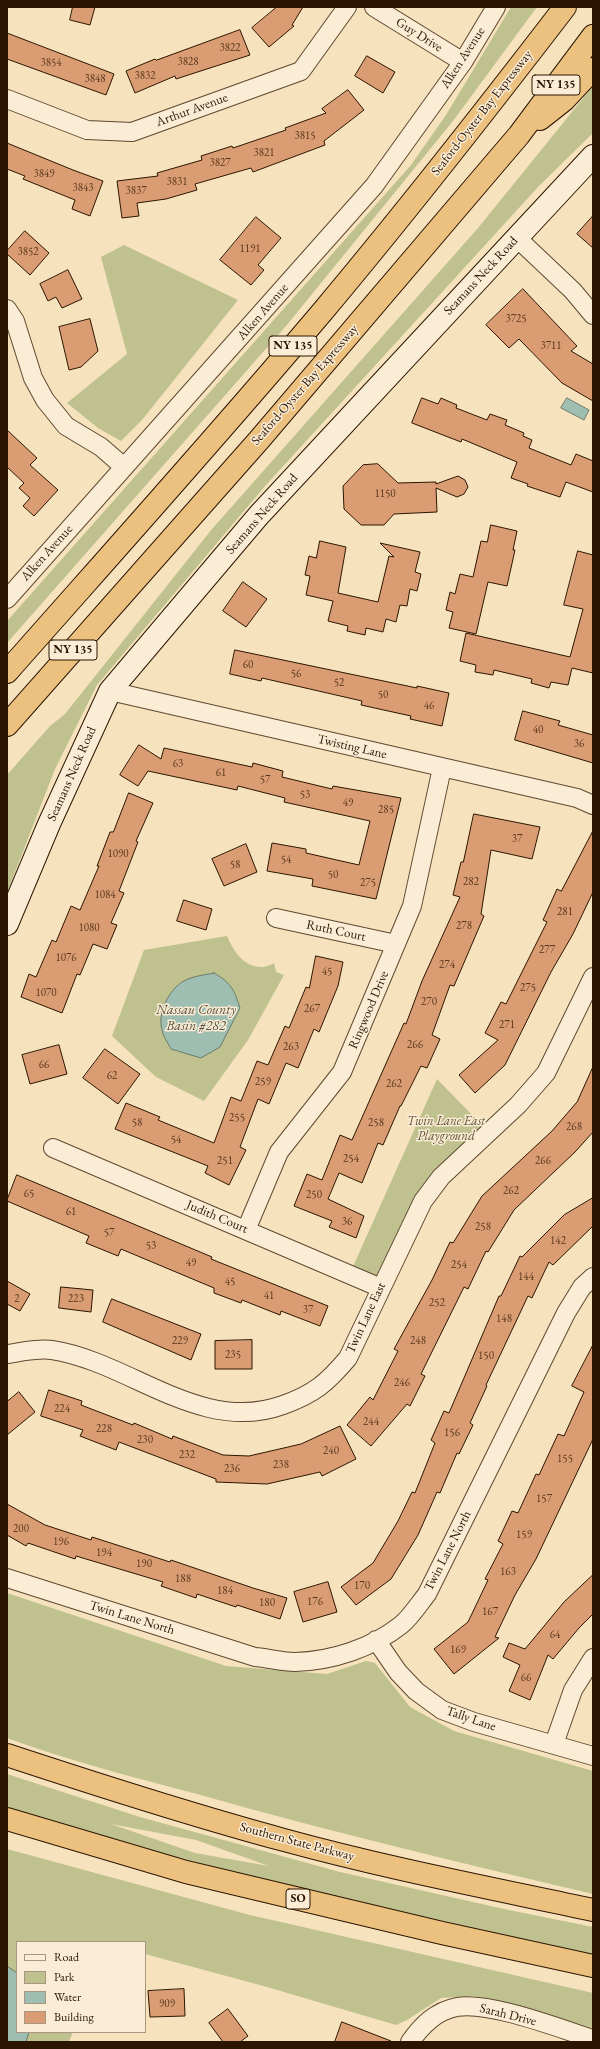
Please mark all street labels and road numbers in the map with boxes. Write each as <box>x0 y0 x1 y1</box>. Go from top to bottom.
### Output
street label: Guy Drive <box>393 15 445 55</box>
street label: Alken Avenue <box>437 24 489 92</box>
street label: Seaford-Oyster Bay Expressway <box>428 47 536 179</box>
road number: NY 135 <box>532 75 580 95</box>
street label: Arthur Avenue <box>154 90 230 130</box>
street label: Seamans Neck Road <box>441 233 521 319</box>
street label: Alken Avenue <box>234 280 292 344</box>
street label: Seaford-Oyster Bay Expressway <box>248 321 362 449</box>
road number: NY 135 <box>269 336 317 356</box>
street label: Seamans Neck Road <box>223 471 301 557</box>
street label: Alken Avenue <box>18 522 76 584</box>
road number: NY 135 <box>49 640 97 660</box>
street label: Seamans Neck Road <box>44 724 100 824</box>
street label: Twisting Lane <box>316 731 388 763</box>
street label: Ruth Court <box>305 917 367 945</box>
street label: Ringwood Drive <box>346 969 392 1051</box>
street label: Judith Court <box>184 1197 250 1237</box>
street label: Twin Lane East <box>343 1280 389 1356</box>
street label: Twin Lane North <box>421 1508 475 1594</box>
street label: Twin Lane North <box>88 1598 176 1638</box>
street label: Tally Lane <box>444 1703 498 1735</box>
street label: Southern State Parkway <box>238 1819 356 1865</box>
road number: SO <box>286 1889 310 1909</box>
street label: Sarah Drive <box>478 2000 538 2030</box>

